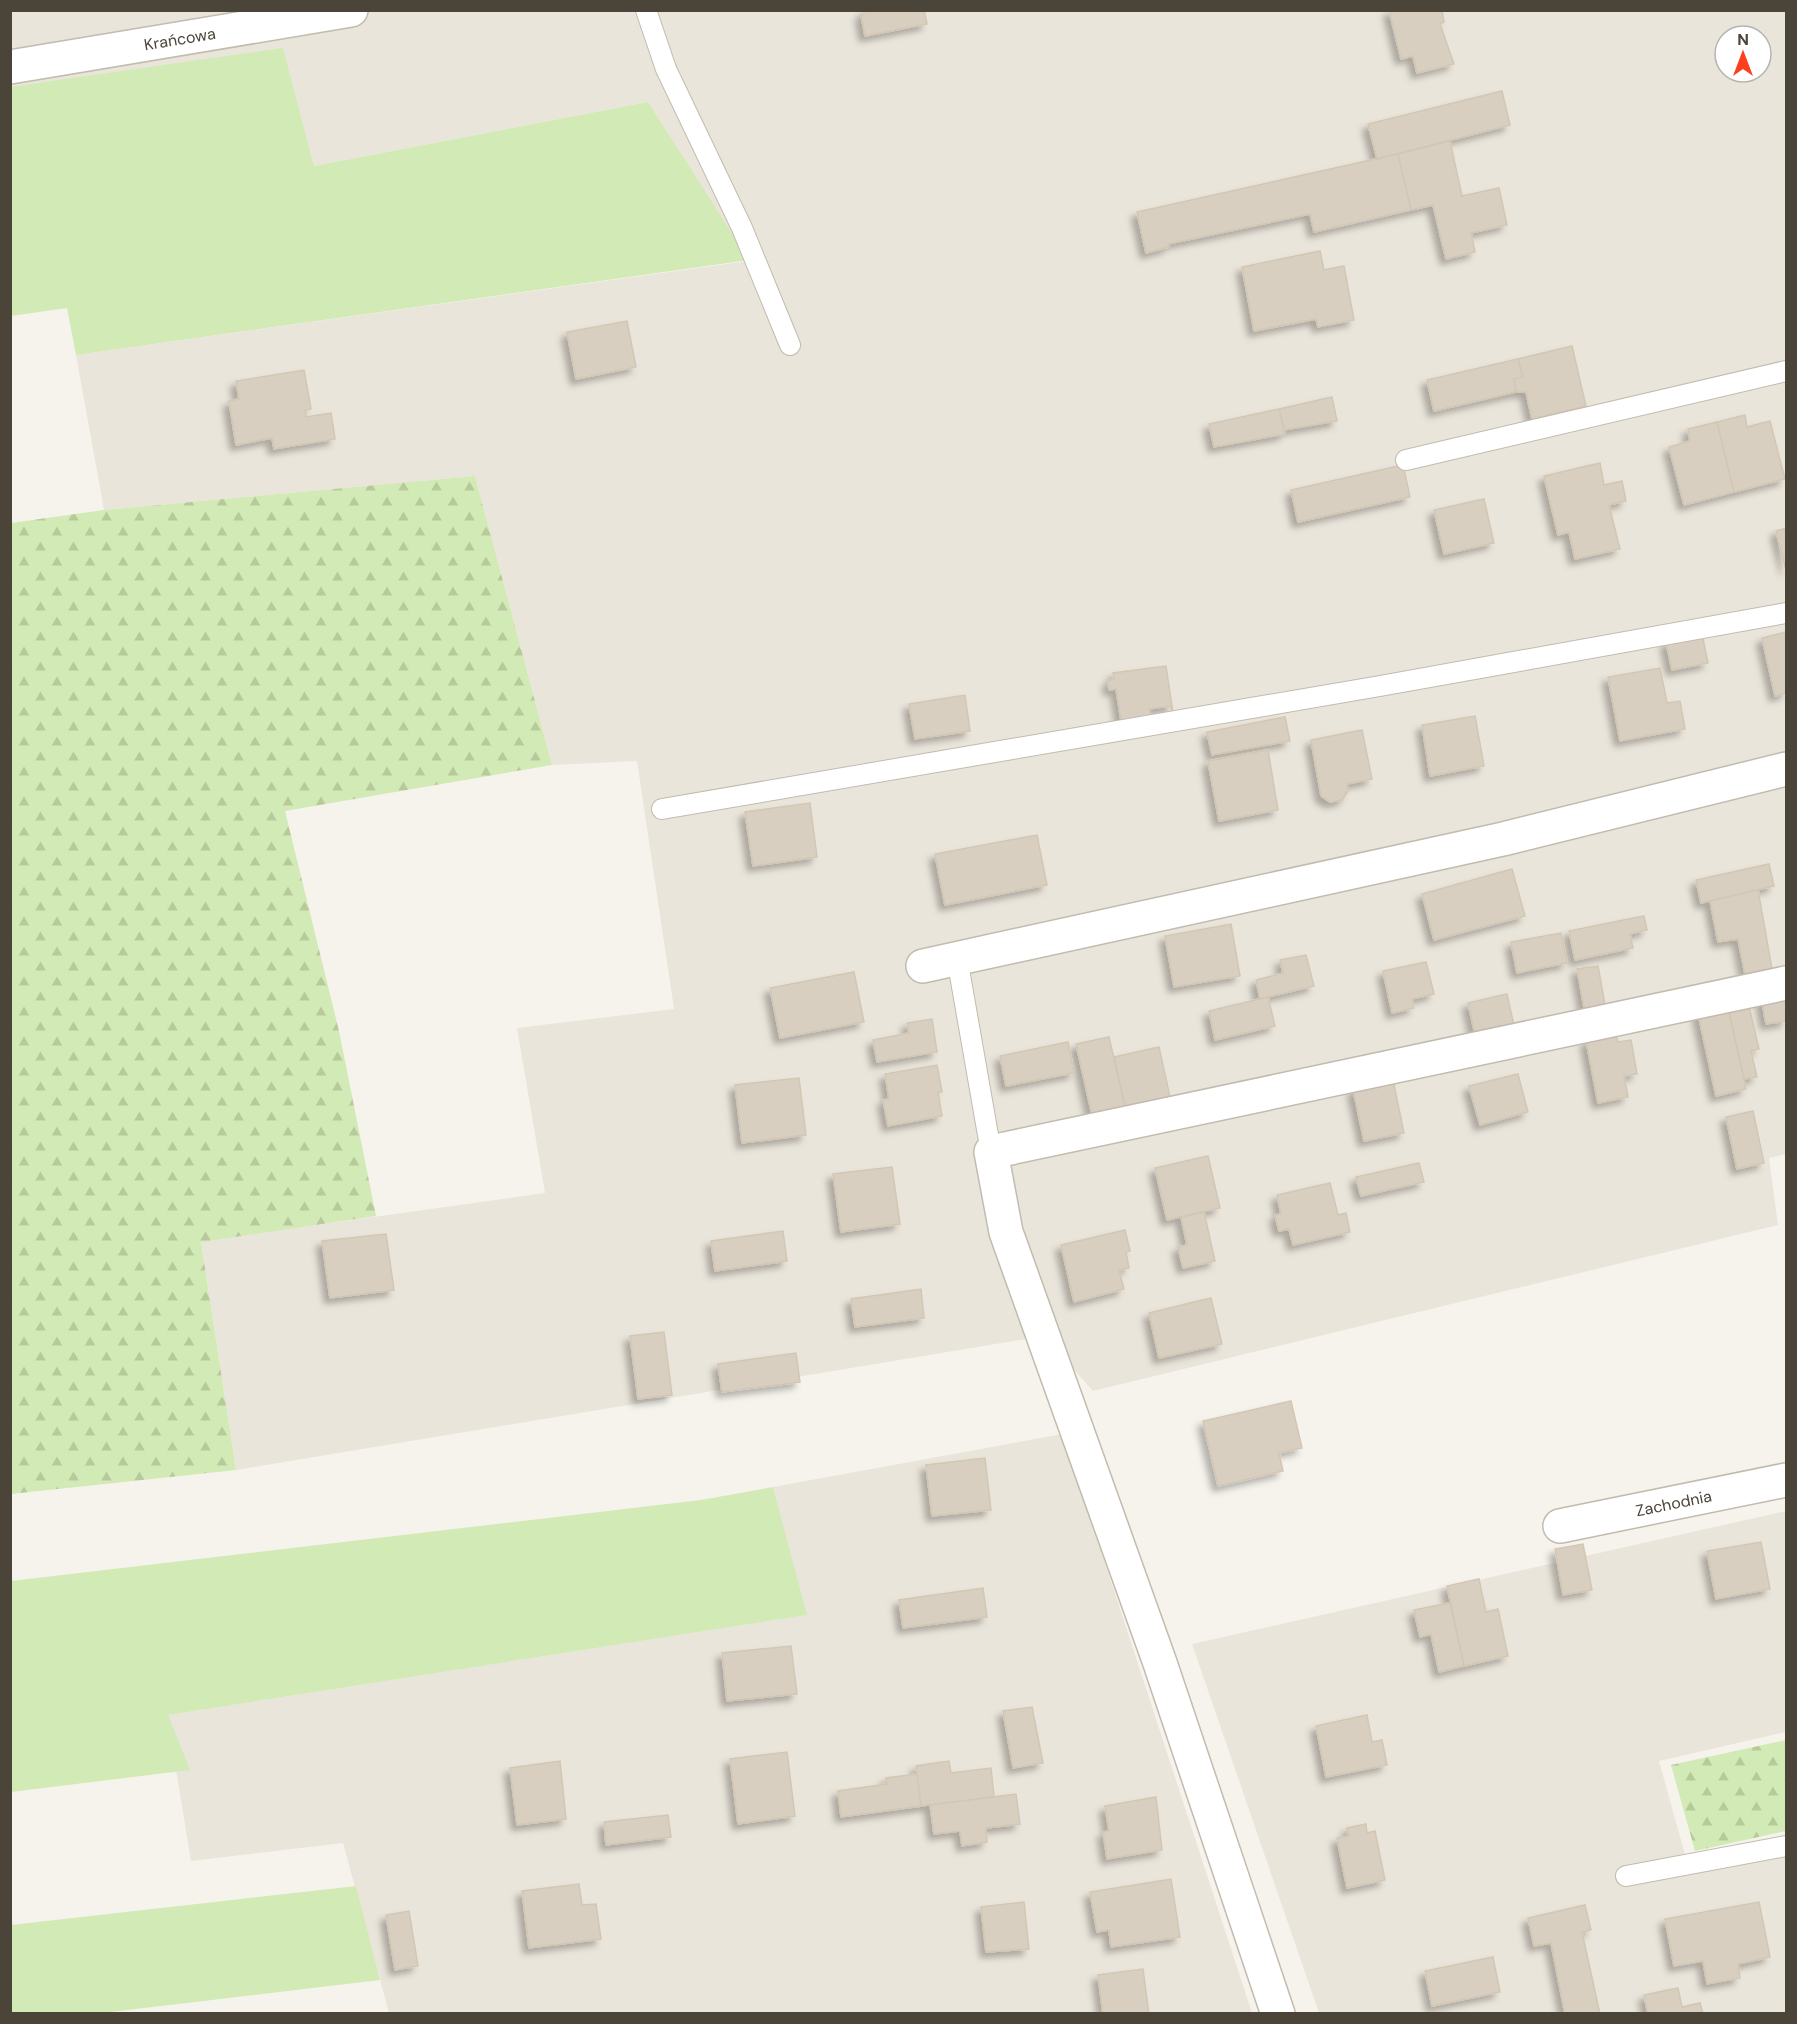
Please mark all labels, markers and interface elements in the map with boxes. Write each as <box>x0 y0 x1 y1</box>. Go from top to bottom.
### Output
street label: Krańcowa <box>142 23 217 55</box>
north arrow <box>1713 24 1773 84</box>
text: N <box>1737 29 1749 50</box>
street label: Zachodnia <box>1634 1485 1714 1521</box>

